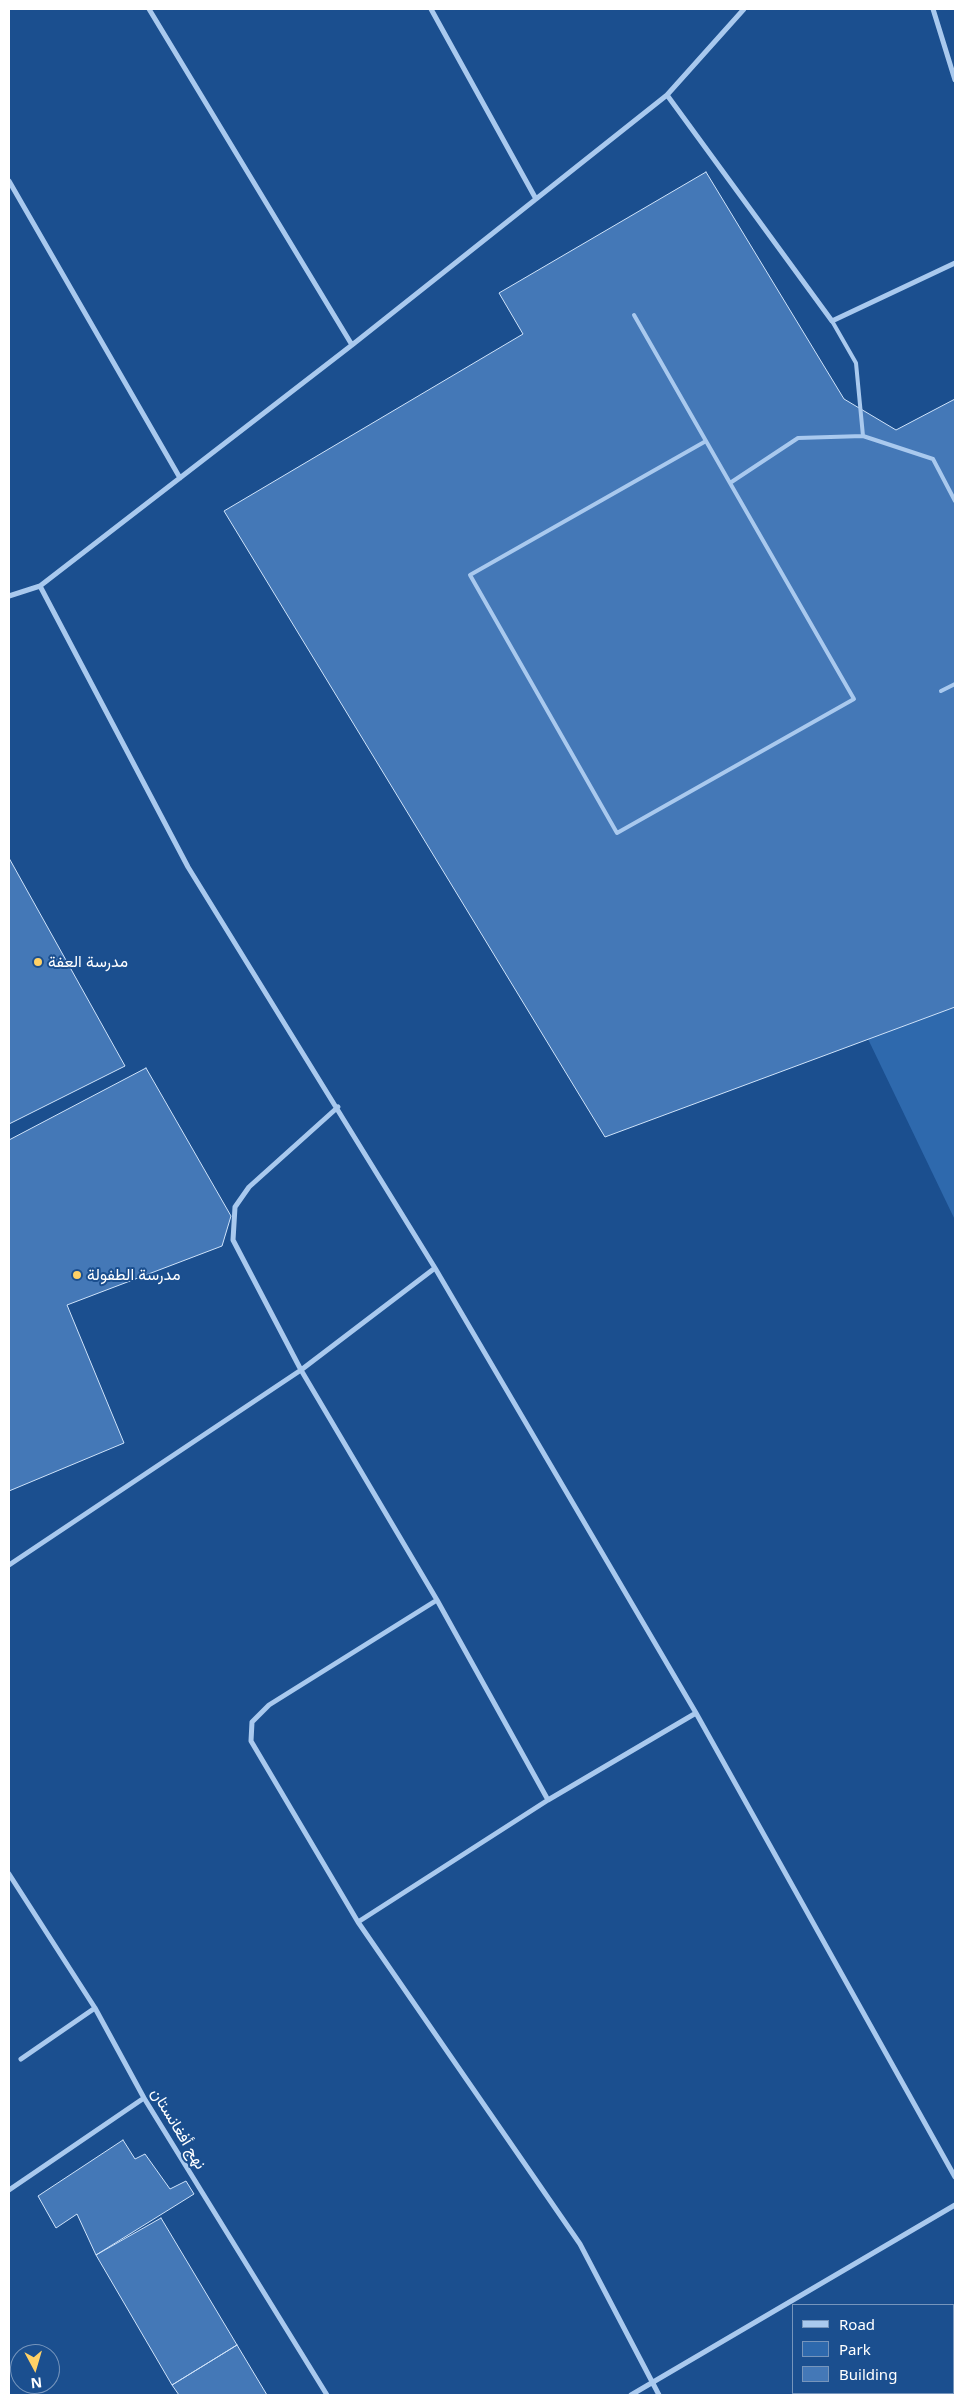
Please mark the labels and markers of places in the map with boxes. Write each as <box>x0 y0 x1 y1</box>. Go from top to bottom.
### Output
place label: مدرسة العفة <box>48 952 128 972</box>
marker: مدرسة العفة <box>32 956 44 968</box>
place label: مدرسة الطفولة <box>87 1265 180 1285</box>
marker: مدرسة الطفولة <box>71 1269 83 1281</box>

